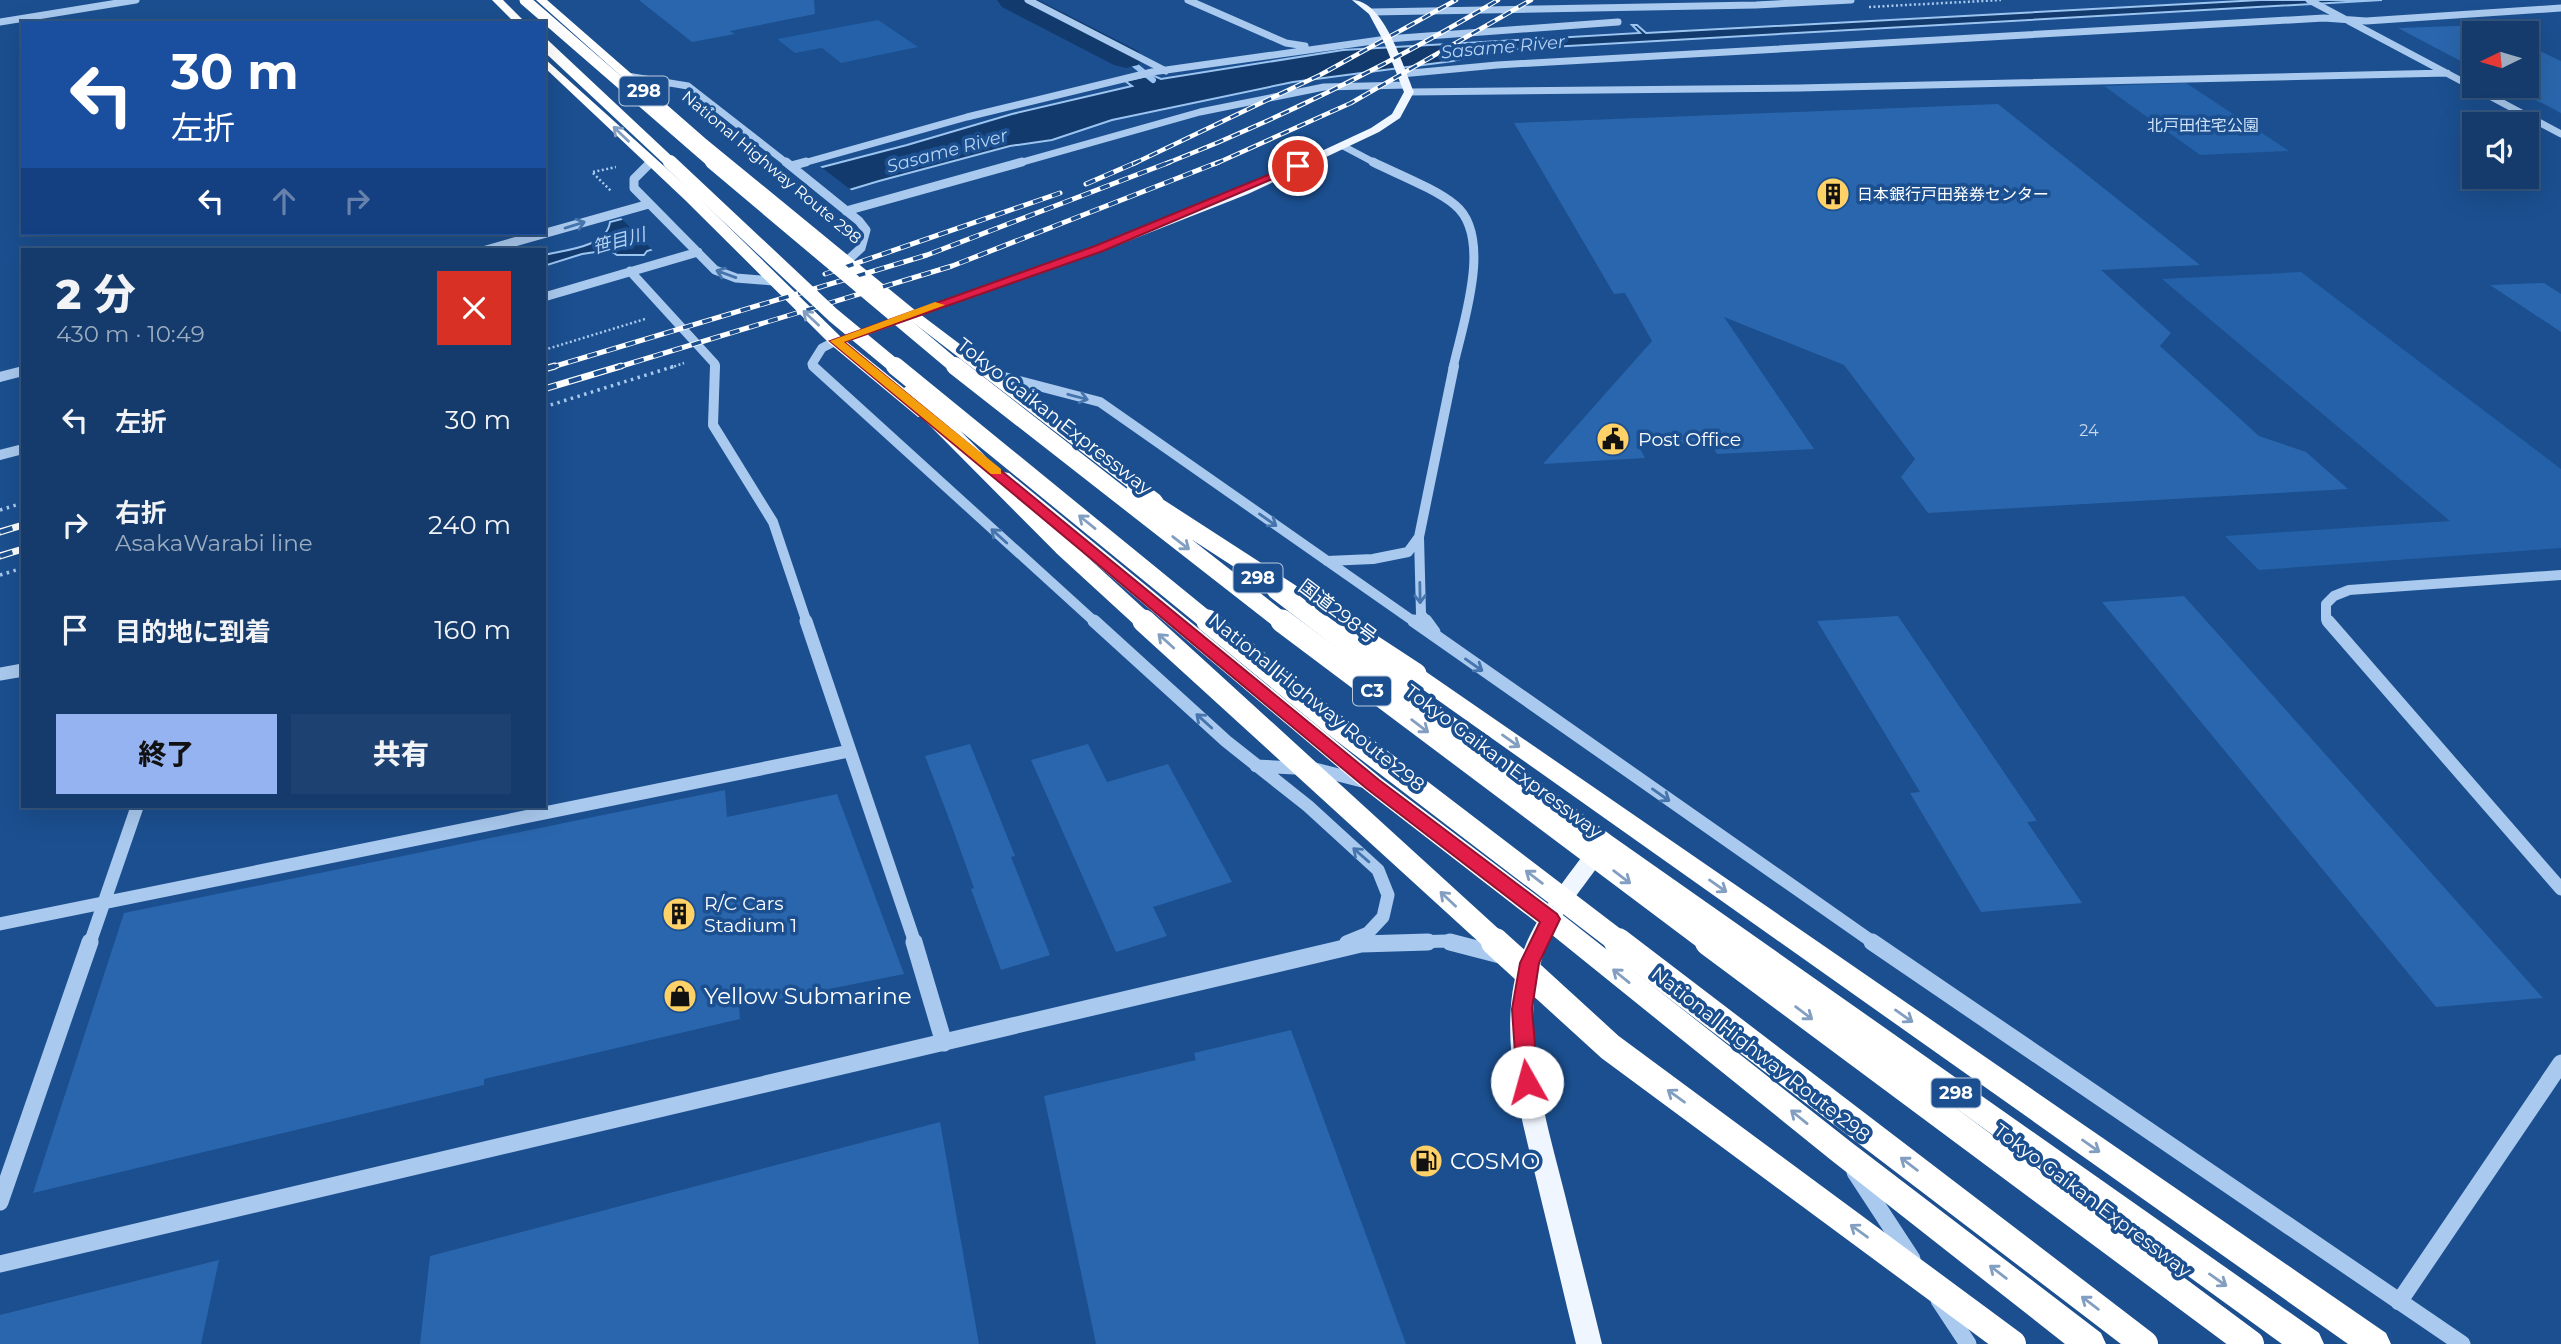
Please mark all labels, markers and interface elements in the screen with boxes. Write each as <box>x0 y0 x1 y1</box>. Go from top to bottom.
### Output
north arrow <box>2462 21 2539 98</box>
map controls <box>2462 21 2539 189</box>
water label: Sasame River <box>1440 31 1567 63</box>
text: 30 m <box>171 42 299 101</box>
icon: left <box>56 49 147 140</box>
road number: 298 <box>620 76 668 106</box>
street label: National Highway Route 298 <box>678 87 865 248</box>
text: 左折 <box>171 108 235 147</box>
button: sound <box>2462 112 2539 189</box>
park label: 北戸田住宅公園 <box>2147 116 2259 135</box>
water label: Sasame River <box>884 124 1011 178</box>
one-way arrow <box>613 126 630 143</box>
pin <box>1268 136 1328 196</box>
icon: arrive <box>1279 147 1317 185</box>
building icon: 日本銀行戸田発券センター <box>1814 175 1852 213</box>
icon: left <box>192 182 230 220</box>
icon: ahead <box>265 182 303 220</box>
icon: right <box>338 182 376 220</box>
place label: 日本銀行戸田発券センター <box>1857 185 2049 204</box>
one-way arrow <box>564 217 586 230</box>
water label: 笹目川 <box>590 223 650 259</box>
one-way arrow <box>716 267 737 279</box>
text: 2 分 <box>56 268 135 320</box>
button: close <box>437 271 511 345</box>
one-way arrow <box>803 309 820 326</box>
text: 430 m · 10:49 <box>56 320 205 348</box>
street label: Tokyo Gaikan Expressway <box>953 333 1157 500</box>
one-way arrow <box>1067 391 1089 404</box>
icon: left <box>56 401 94 439</box>
text: 30 m <box>445 404 511 436</box>
text: 左折 <box>115 406 167 438</box>
public building icon: Post Office <box>1594 420 1632 458</box>
house number: 24 <box>2079 421 2099 440</box>
place label: Post Office <box>1638 428 1741 451</box>
text: 右折 <box>115 497 167 529</box>
icon: right <box>56 506 94 544</box>
text: 240 m <box>428 509 511 541</box>
one-way arrow <box>1258 513 1277 527</box>
one-way arrow <box>1079 515 1097 530</box>
one-way arrow <box>990 528 1008 544</box>
text: AsakaWarabi line <box>115 529 313 557</box>
one-way arrow <box>1171 536 1190 551</box>
road number: 298 <box>1234 564 1282 592</box>
street label: 国道298号 <box>1294 575 1381 648</box>
one-way arrow <box>1414 581 1427 604</box>
street label: National Highway Route 298 <box>1204 608 1429 797</box>
icon: arrive <box>56 611 94 649</box>
text: 160 m <box>434 614 511 646</box>
text: 目的地に到着 <box>115 616 271 648</box>
one-way arrow <box>1158 633 1176 649</box>
one-way arrow <box>1464 658 1483 672</box>
road number: C3 <box>1353 676 1391 706</box>
street label: Tokyo Gaikan Expressway <box>1401 680 1607 843</box>
one-way arrow <box>1195 713 1213 729</box>
button: 終了 <box>56 714 277 794</box>
button: 共有 <box>291 714 511 794</box>
one-way arrow <box>1410 719 1429 734</box>
one-way arrow <box>1501 734 1520 748</box>
one-way arrow <box>1651 788 1670 802</box>
one-way arrow <box>1352 847 1370 863</box>
one-way arrow <box>1525 870 1544 885</box>
one-way arrow <box>1612 870 1631 884</box>
one-way arrow <box>1708 879 1727 893</box>
one-way arrow <box>1440 891 1458 907</box>
place label: R/C Cars Stadium 1 <box>704 892 797 937</box>
building icon: R/C Cars Stadium 1 <box>660 895 698 933</box>
street label: National Highway Route 298 <box>1647 962 1875 1147</box>
one-way arrow <box>1612 968 1630 983</box>
shop icon: Yellow Submarine <box>661 977 699 1015</box>
place label: Yellow Submarine <box>704 982 912 1010</box>
one-way arrow <box>1794 1006 1813 1020</box>
one-way arrow <box>1894 1009 1913 1023</box>
position arrow <box>1490 1045 1564 1119</box>
road number: 298 <box>1932 1078 1980 1108</box>
one-way arrow <box>1667 1089 1686 1103</box>
one-way arrow <box>1790 1110 1808 1125</box>
street label: Tokyo Gaikan Expressway <box>1990 1119 2196 1282</box>
one-way arrow <box>2081 1139 2100 1153</box>
fuel station icon: COSMO <box>1407 1142 1445 1180</box>
place label: COSMO <box>1450 1147 1540 1175</box>
one-way arrow <box>1900 1157 1919 1172</box>
one-way arrow <box>1850 1224 1869 1238</box>
one-way arrow <box>1989 1265 2007 1280</box>
one-way arrow <box>2208 1273 2227 1287</box>
one-way arrow <box>2081 1295 2099 1310</box>

